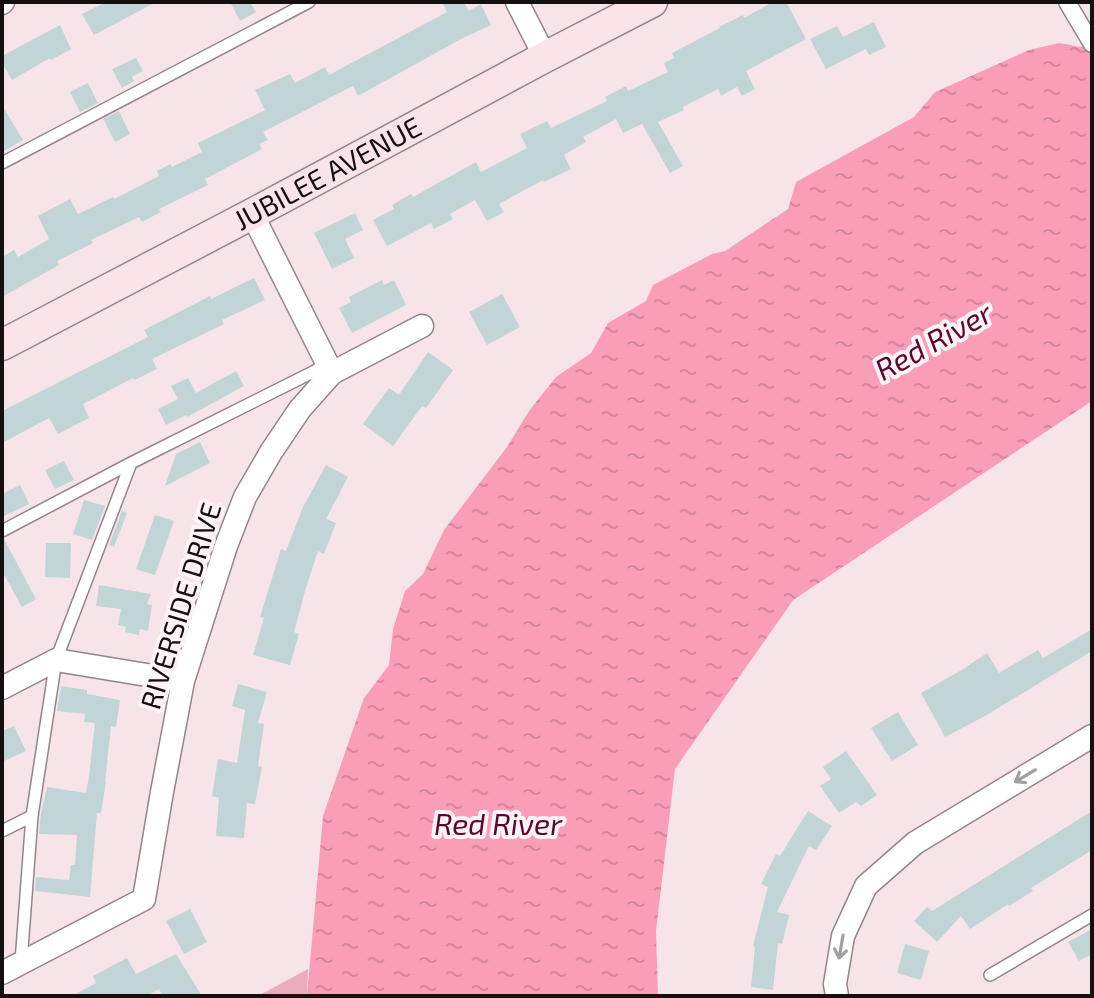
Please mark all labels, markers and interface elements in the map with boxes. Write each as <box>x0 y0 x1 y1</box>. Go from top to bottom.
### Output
street label: JUBILEE AVENUE <box>228 109 427 237</box>
water label: Red River <box>868 293 999 387</box>
street label: RIVERSIDE DRIVE <box>132 498 228 713</box>
one-way arrow <box>1014 769 1037 785</box>
water label: Red River <box>434 805 563 841</box>
one-way arrow <box>833 934 848 959</box>

